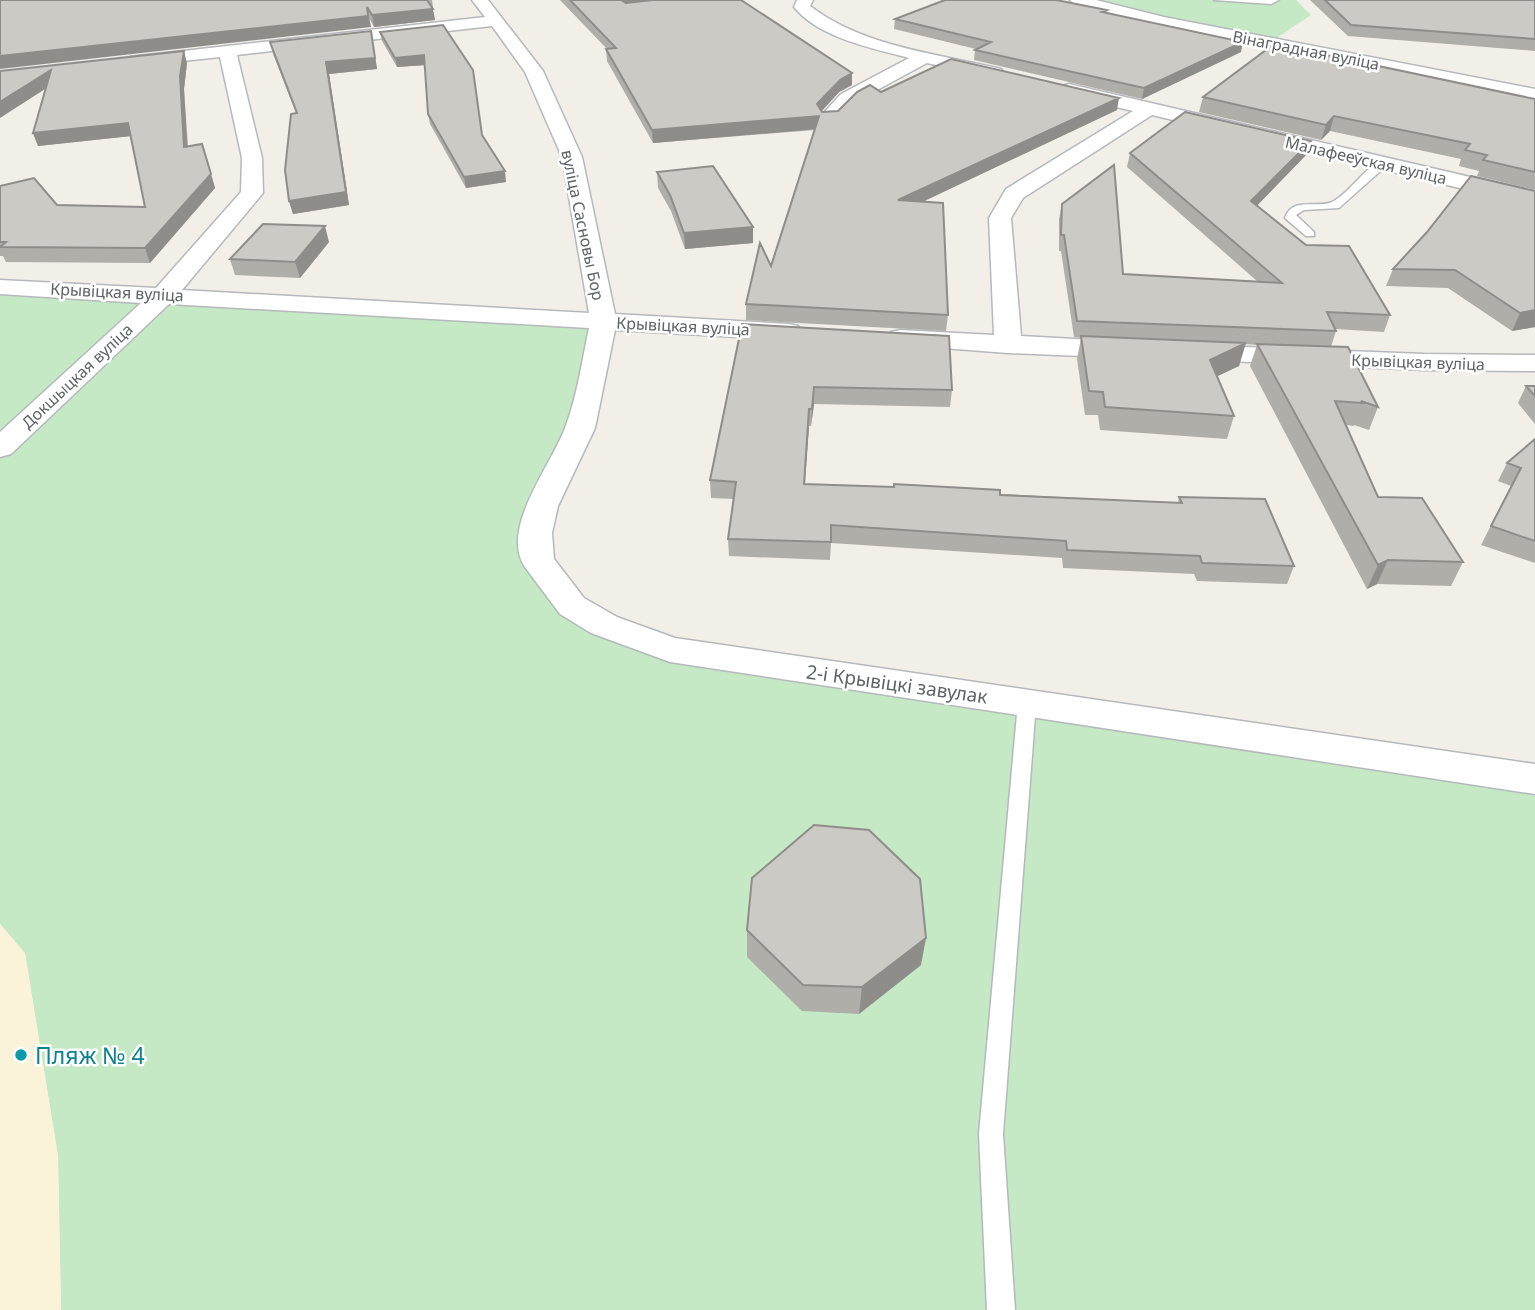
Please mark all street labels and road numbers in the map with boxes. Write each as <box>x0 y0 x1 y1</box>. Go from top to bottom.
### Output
street label: Вінаградная вуліца <box>1231 25 1381 75</box>
street label: Малафееўская вуліца <box>1283 131 1449 189</box>
street label: вуліца Сасновы Бор <box>556 148 610 302</box>
street label: Крывіцкая вуліца <box>50 278 184 306</box>
street label: Крывіцкая вуліца <box>616 312 750 340</box>
street label: Докшыцкая вуліца <box>17 319 137 433</box>
street label: Крывіцкая вуліца <box>1351 349 1485 375</box>
street label: 2-і Крывіцкі завулак <box>805 658 989 710</box>

